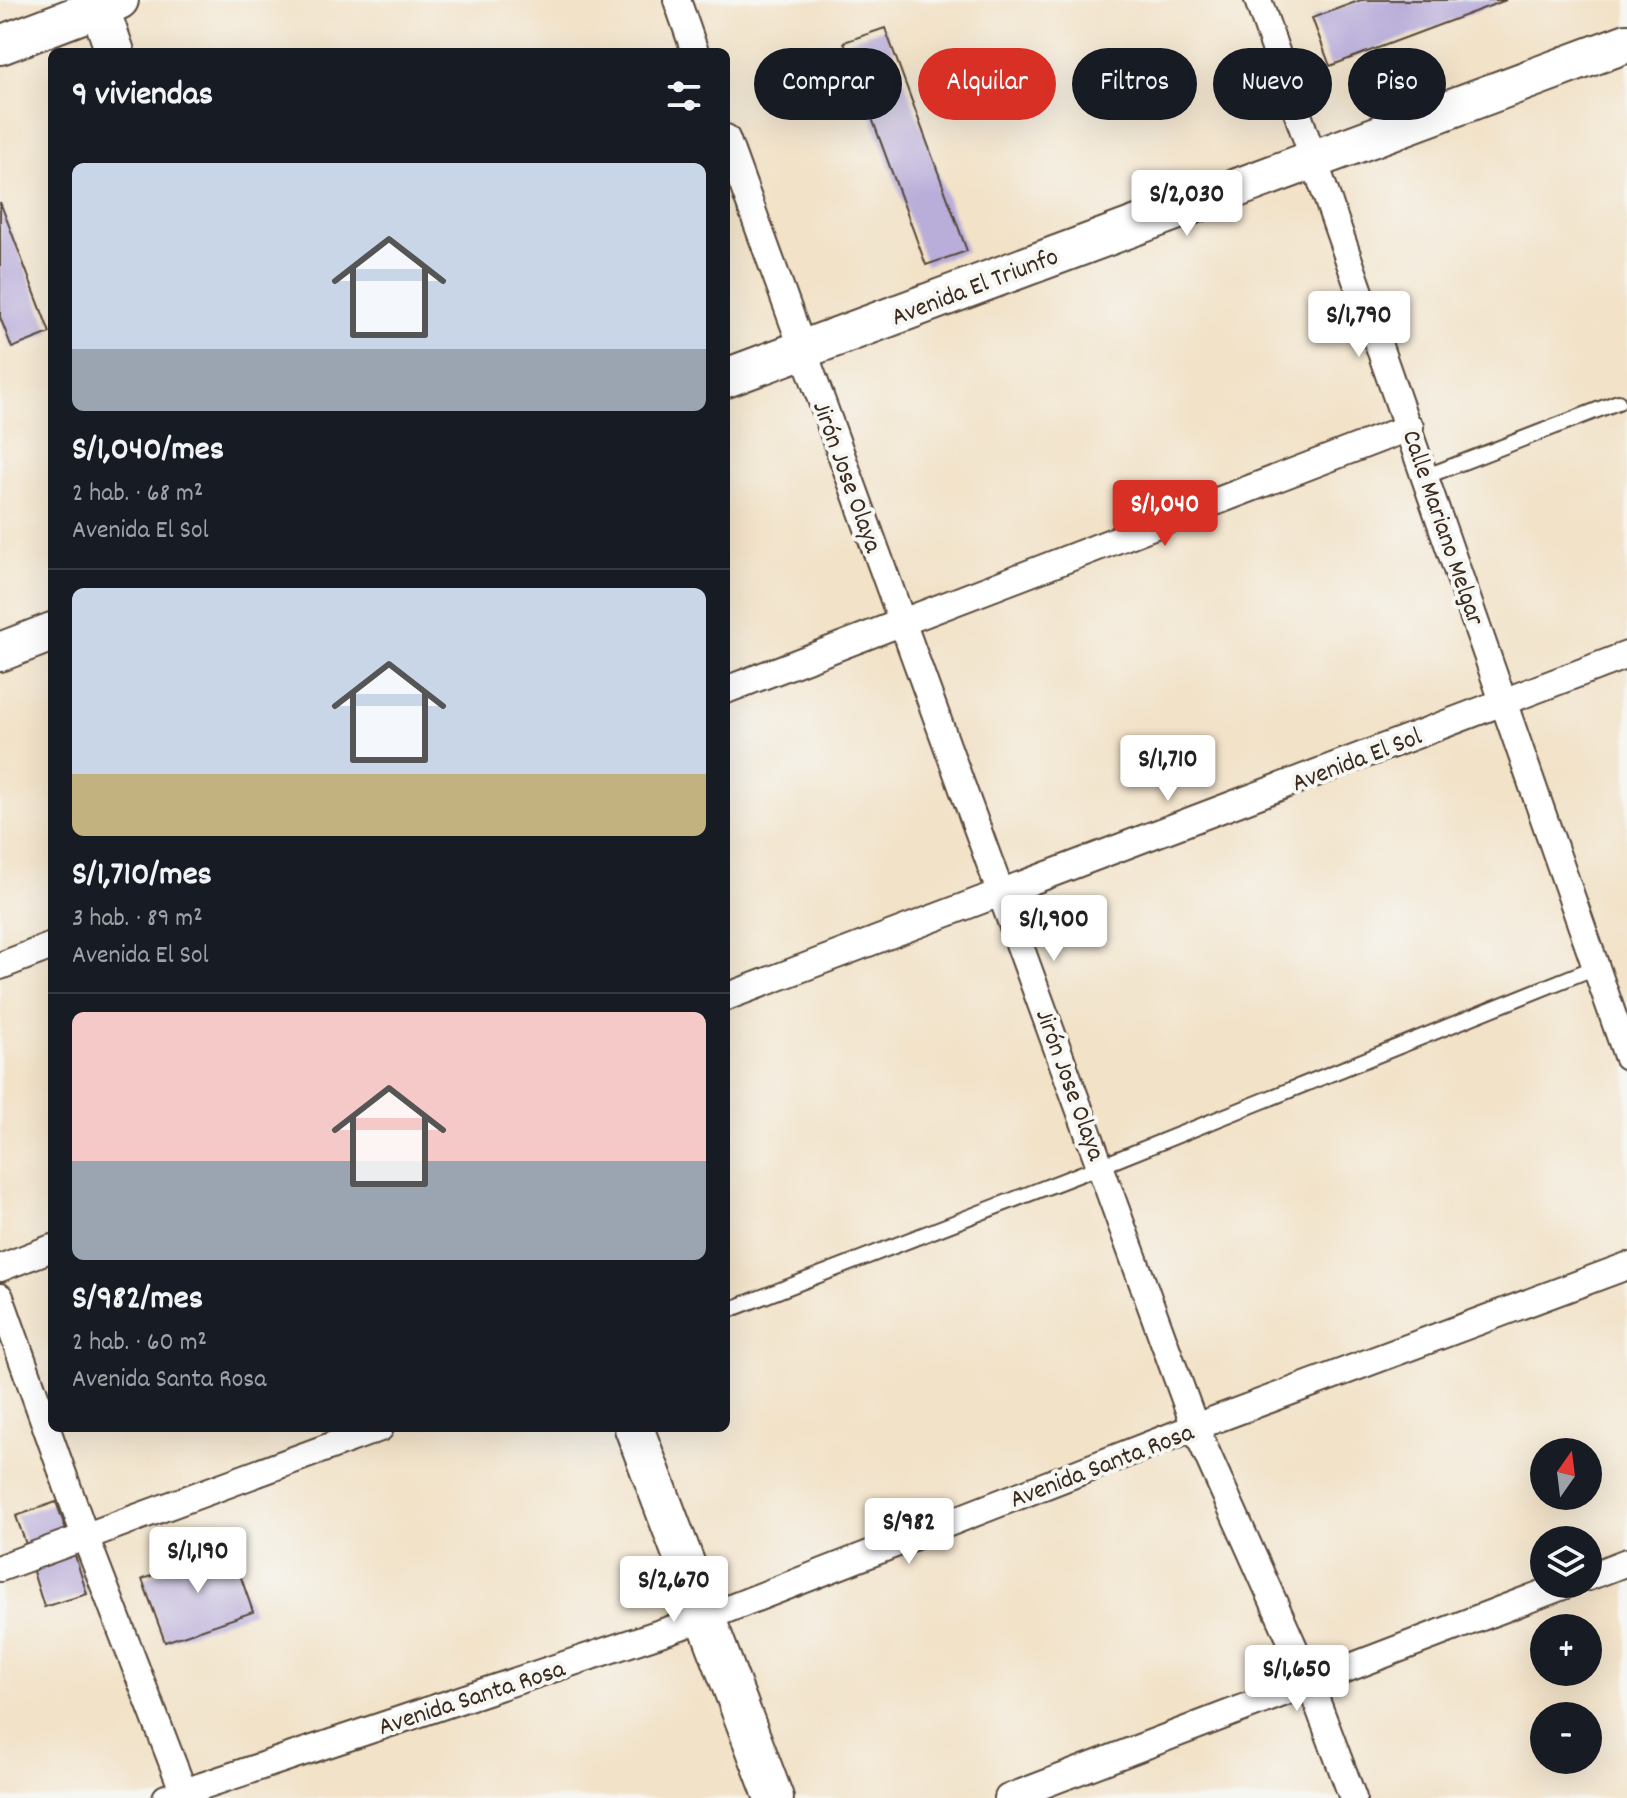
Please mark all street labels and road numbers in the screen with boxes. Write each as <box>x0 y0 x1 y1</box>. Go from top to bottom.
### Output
street label: Avenida El Triunfo <box>886 239 1064 337</box>
street label: Jirón Jose Olaya <box>801 396 891 559</box>
street label: Calle Mariano Melgar <box>1391 425 1493 631</box>
street label: Avenida El Sol <box>1287 719 1428 803</box>
street label: Jirón Jose Olaya <box>1024 1004 1114 1167</box>
street label: Avenida Santa Rosa <box>1005 1415 1200 1519</box>
street label: Avenida Santa Rosa <box>374 1651 571 1747</box>

